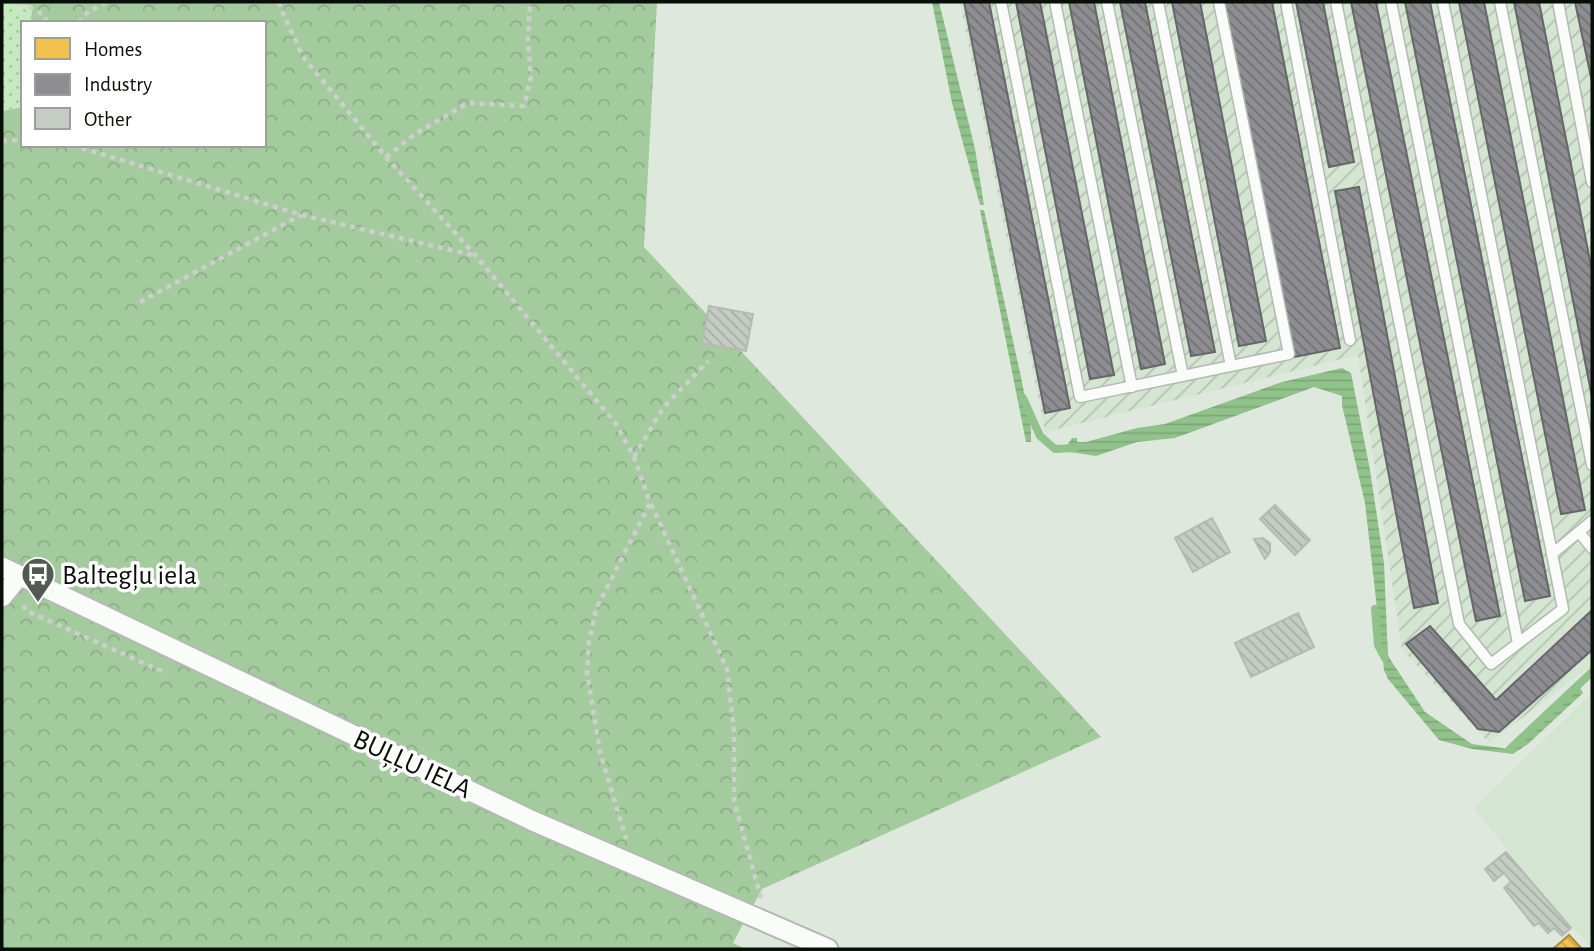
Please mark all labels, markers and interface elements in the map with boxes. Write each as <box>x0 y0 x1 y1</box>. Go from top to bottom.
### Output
legend <box>21 21 266 147</box>
text: Homes <box>84 39 142 60</box>
text: Industry <box>84 74 152 95</box>
text: Other <box>84 109 132 130</box>
bus stop icon: Baltegļu iela <box>19 555 57 604</box>
place label: Baltegļu iela <box>62 562 197 591</box>
street label: BUĻĻU IELA <box>348 725 476 805</box>

